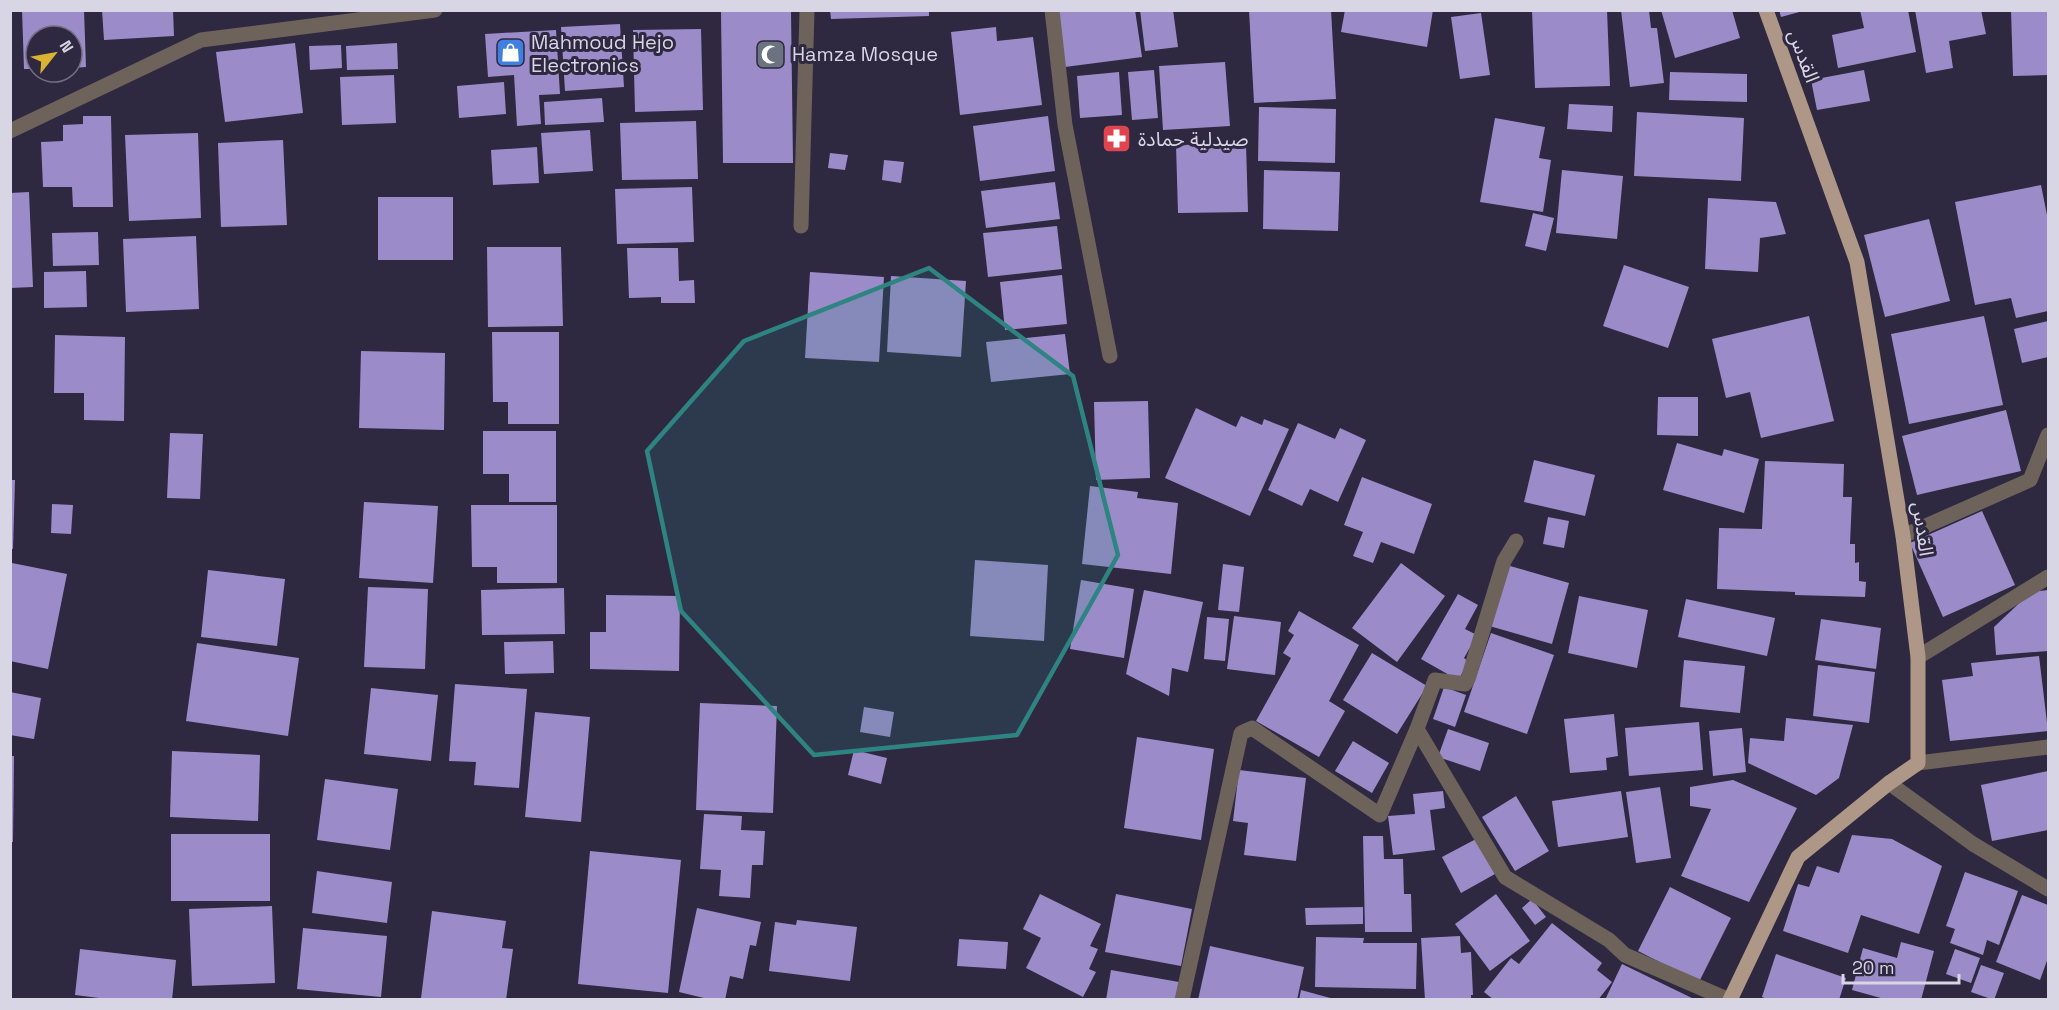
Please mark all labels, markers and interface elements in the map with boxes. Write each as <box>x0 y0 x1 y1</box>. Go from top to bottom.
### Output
north arrow <box>24 24 84 84</box>
street label: القدس <box>1782 26 1826 86</box>
place label: Mahmoud Hejo Electronics <box>531 29 674 78</box>
text: N <box>55 37 78 57</box>
shop icon: Mahmoud Hejo Electronics <box>494 37 526 69</box>
mosque icon: Hamza Mosque <box>755 38 787 70</box>
place label: Hamza Mosque <box>792 41 938 67</box>
pharmacy icon: صيدلية حمادة <box>1101 123 1133 155</box>
place label: صيدلية حمادة <box>1138 126 1248 152</box>
street label: القدس <box>1906 500 1940 558</box>
scale bar <box>1843 947 1958 985</box>
text: 20 m <box>1852 956 1895 979</box>

